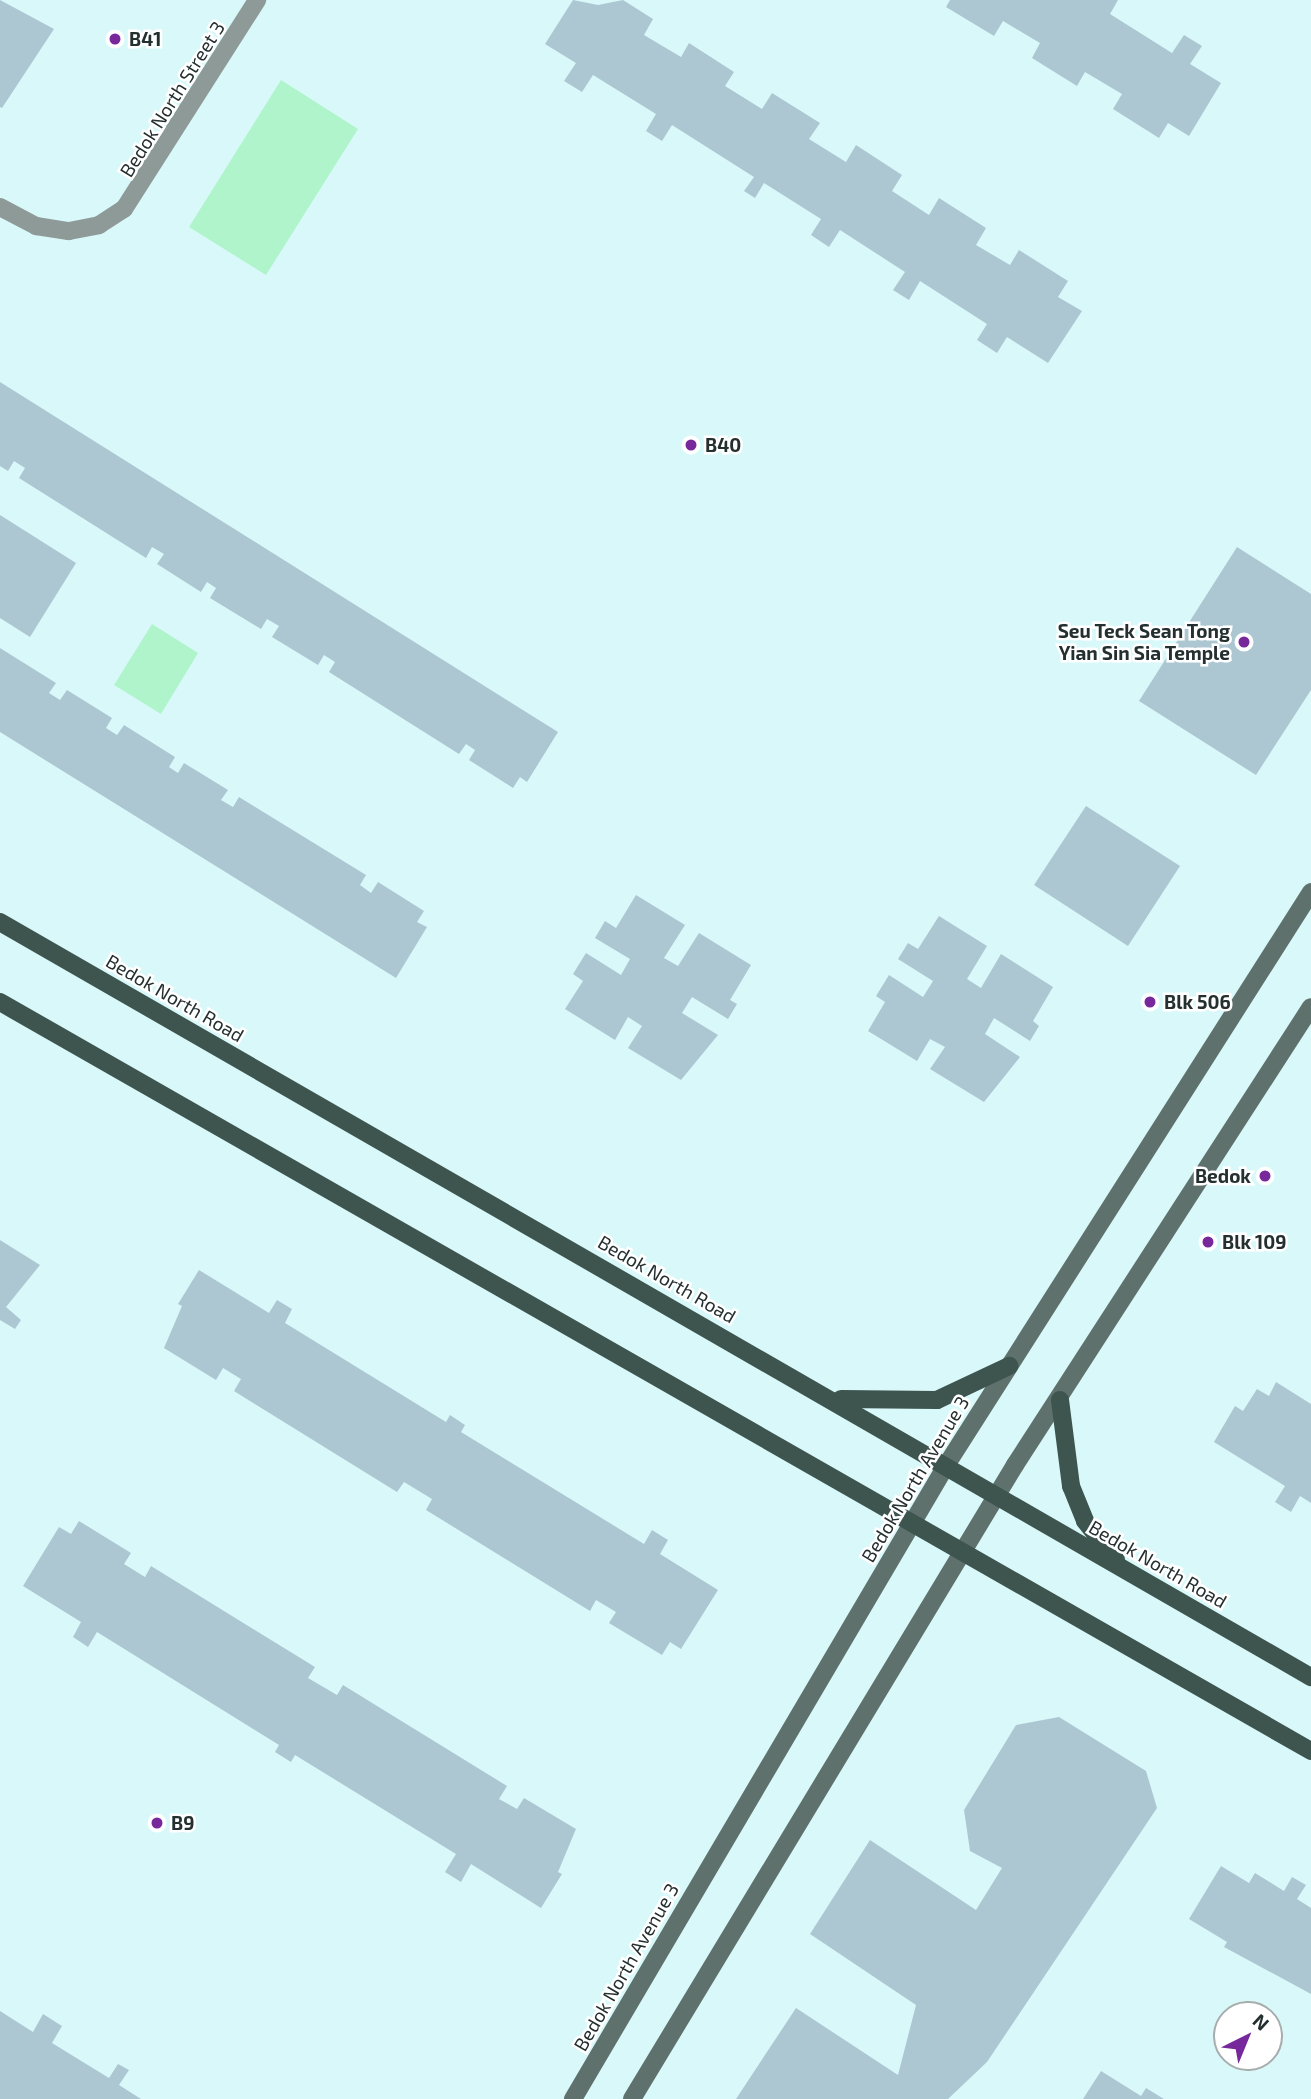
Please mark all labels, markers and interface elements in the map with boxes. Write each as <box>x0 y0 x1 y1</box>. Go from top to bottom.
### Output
street label: Bedok North Street 3 <box>115 17 229 181</box>
place label: B41 <box>129 28 161 50</box>
marker: B41 <box>107 31 123 47</box>
place label: B40 <box>705 434 741 456</box>
marker: B40 <box>683 437 699 453</box>
place label: Seu Teck Sean Tong Yian Sin Sia Temple <box>1057 620 1230 664</box>
marker: Seu Teck Sean Tong Yian Sin Sia Temple <box>1236 634 1252 650</box>
street label: Bedok North Road <box>102 949 248 1047</box>
place label: Blk 506 <box>1164 991 1231 1013</box>
marker: Blk 506 <box>1142 994 1158 1010</box>
place label: Bedok <box>1195 1165 1251 1187</box>
marker: Bedok <box>1257 1168 1273 1184</box>
street label: Bedok North Road <box>594 1230 740 1328</box>
place label: Blk 109 <box>1222 1231 1287 1253</box>
marker: Blk 109 <box>1200 1234 1216 1250</box>
street label: Bedok North Avenue 3 <box>856 1392 974 1566</box>
street label: Bedok North Road <box>1085 1515 1231 1613</box>
place label: B9 <box>171 1812 194 1834</box>
marker: B9 <box>149 1815 165 1831</box>
street label: Bedok North Avenue 3 <box>569 1879 683 2055</box>
north arrow <box>1213 2001 1283 2071</box>
text: N <box>1248 2009 1274 2035</box>

